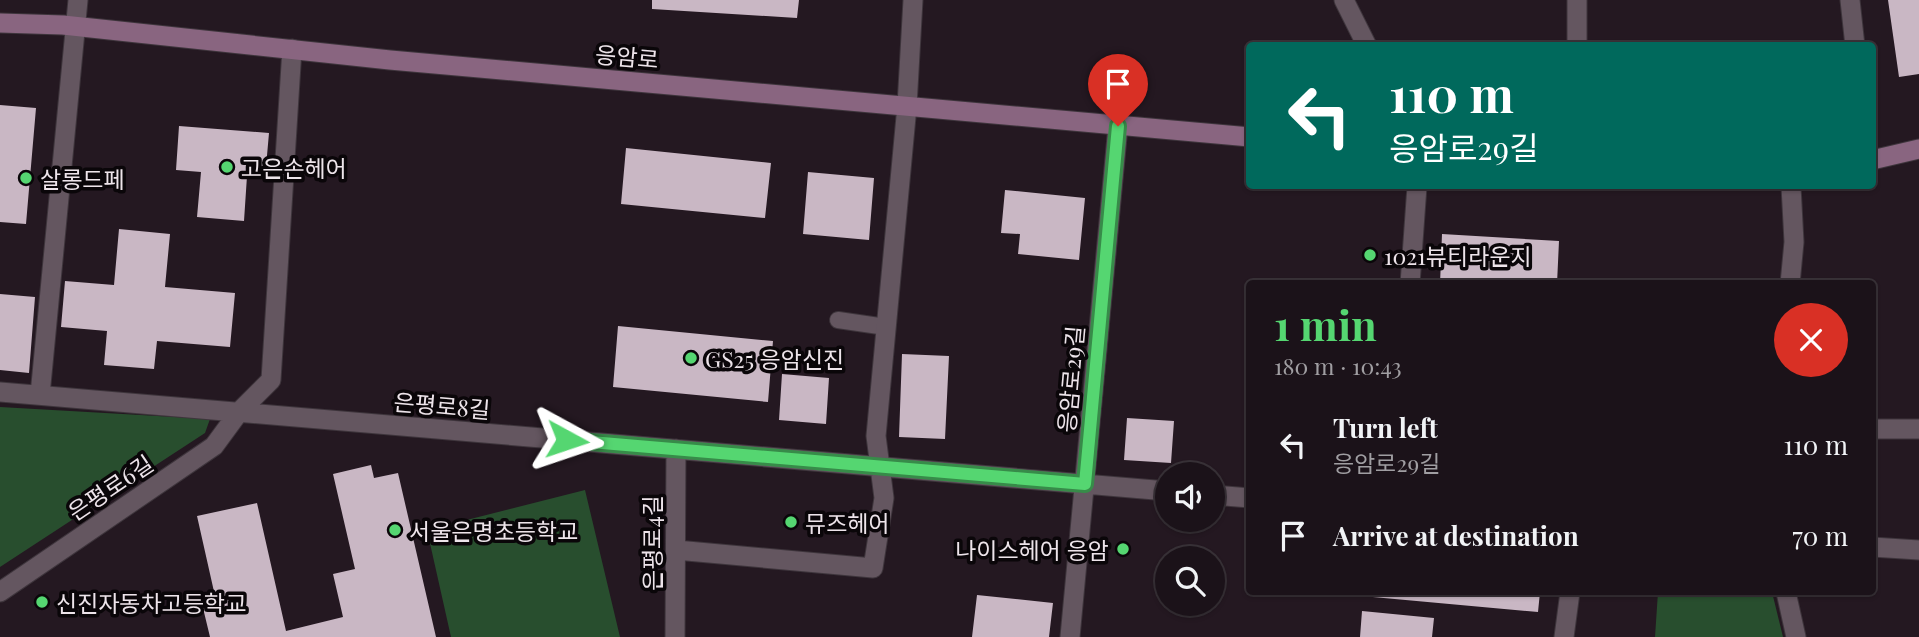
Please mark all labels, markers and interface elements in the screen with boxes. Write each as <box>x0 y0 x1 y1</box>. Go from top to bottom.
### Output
street label: 응암로 <box>594 38 660 74</box>
pin <box>1088 54 1148 126</box>
text: 110 m <box>1389 60 1514 125</box>
icon: arrive <box>1099 65 1137 103</box>
icon: left <box>1274 70 1365 161</box>
text: 응암로29길 <box>1389 125 1538 168</box>
place label: 고은손헤어 <box>241 152 347 183</box>
marker: 고은손헤어 <box>219 159 235 175</box>
place label: 살롱드페 <box>40 163 125 194</box>
marker: 살롱드페 <box>18 170 34 186</box>
place label: 1021뷰티라운지 <box>1384 240 1532 271</box>
marker: 1021뷰티라운지 <box>1362 247 1378 263</box>
text: 1 min <box>1274 296 1377 352</box>
button: close <box>1774 303 1848 377</box>
street label: 응암로29길 <box>1050 324 1090 434</box>
place label: GS25 응암신진 <box>705 343 844 374</box>
marker: GS25 응암신진 <box>683 350 699 366</box>
text: 180 m · 10:43 <box>1274 350 1402 381</box>
street label: 은평로8길 <box>393 385 491 425</box>
position arrow <box>530 403 604 477</box>
text: Turn left <box>1333 410 1438 445</box>
icon: left <box>1274 426 1312 464</box>
text: 110 m <box>1784 427 1848 462</box>
street label: 은평로6길 <box>61 447 159 527</box>
text: 응암로29길 <box>1333 447 1440 478</box>
map controls <box>1155 462 1225 616</box>
button: sound <box>1155 462 1225 532</box>
street label: 은평로4길 <box>636 495 667 591</box>
place label: 뮤즈헤어 <box>805 507 890 538</box>
marker: 뮤즈헤어 <box>783 514 799 530</box>
place label: 서울은명초등학교 <box>409 515 578 546</box>
icon: arrive <box>1274 517 1312 555</box>
text: Arrive at destination <box>1333 518 1579 553</box>
text: 70 m <box>1792 518 1848 553</box>
marker: 서울은명초등학교 <box>387 522 403 538</box>
place label: 나이스헤어 응암 <box>955 534 1109 565</box>
marker: 나이스헤어 응암 <box>1115 541 1131 557</box>
button: search <box>1155 546 1225 616</box>
place label: 신진자동차고등학교 <box>56 587 246 618</box>
marker: 신진자동차고등학교 <box>34 594 50 610</box>

